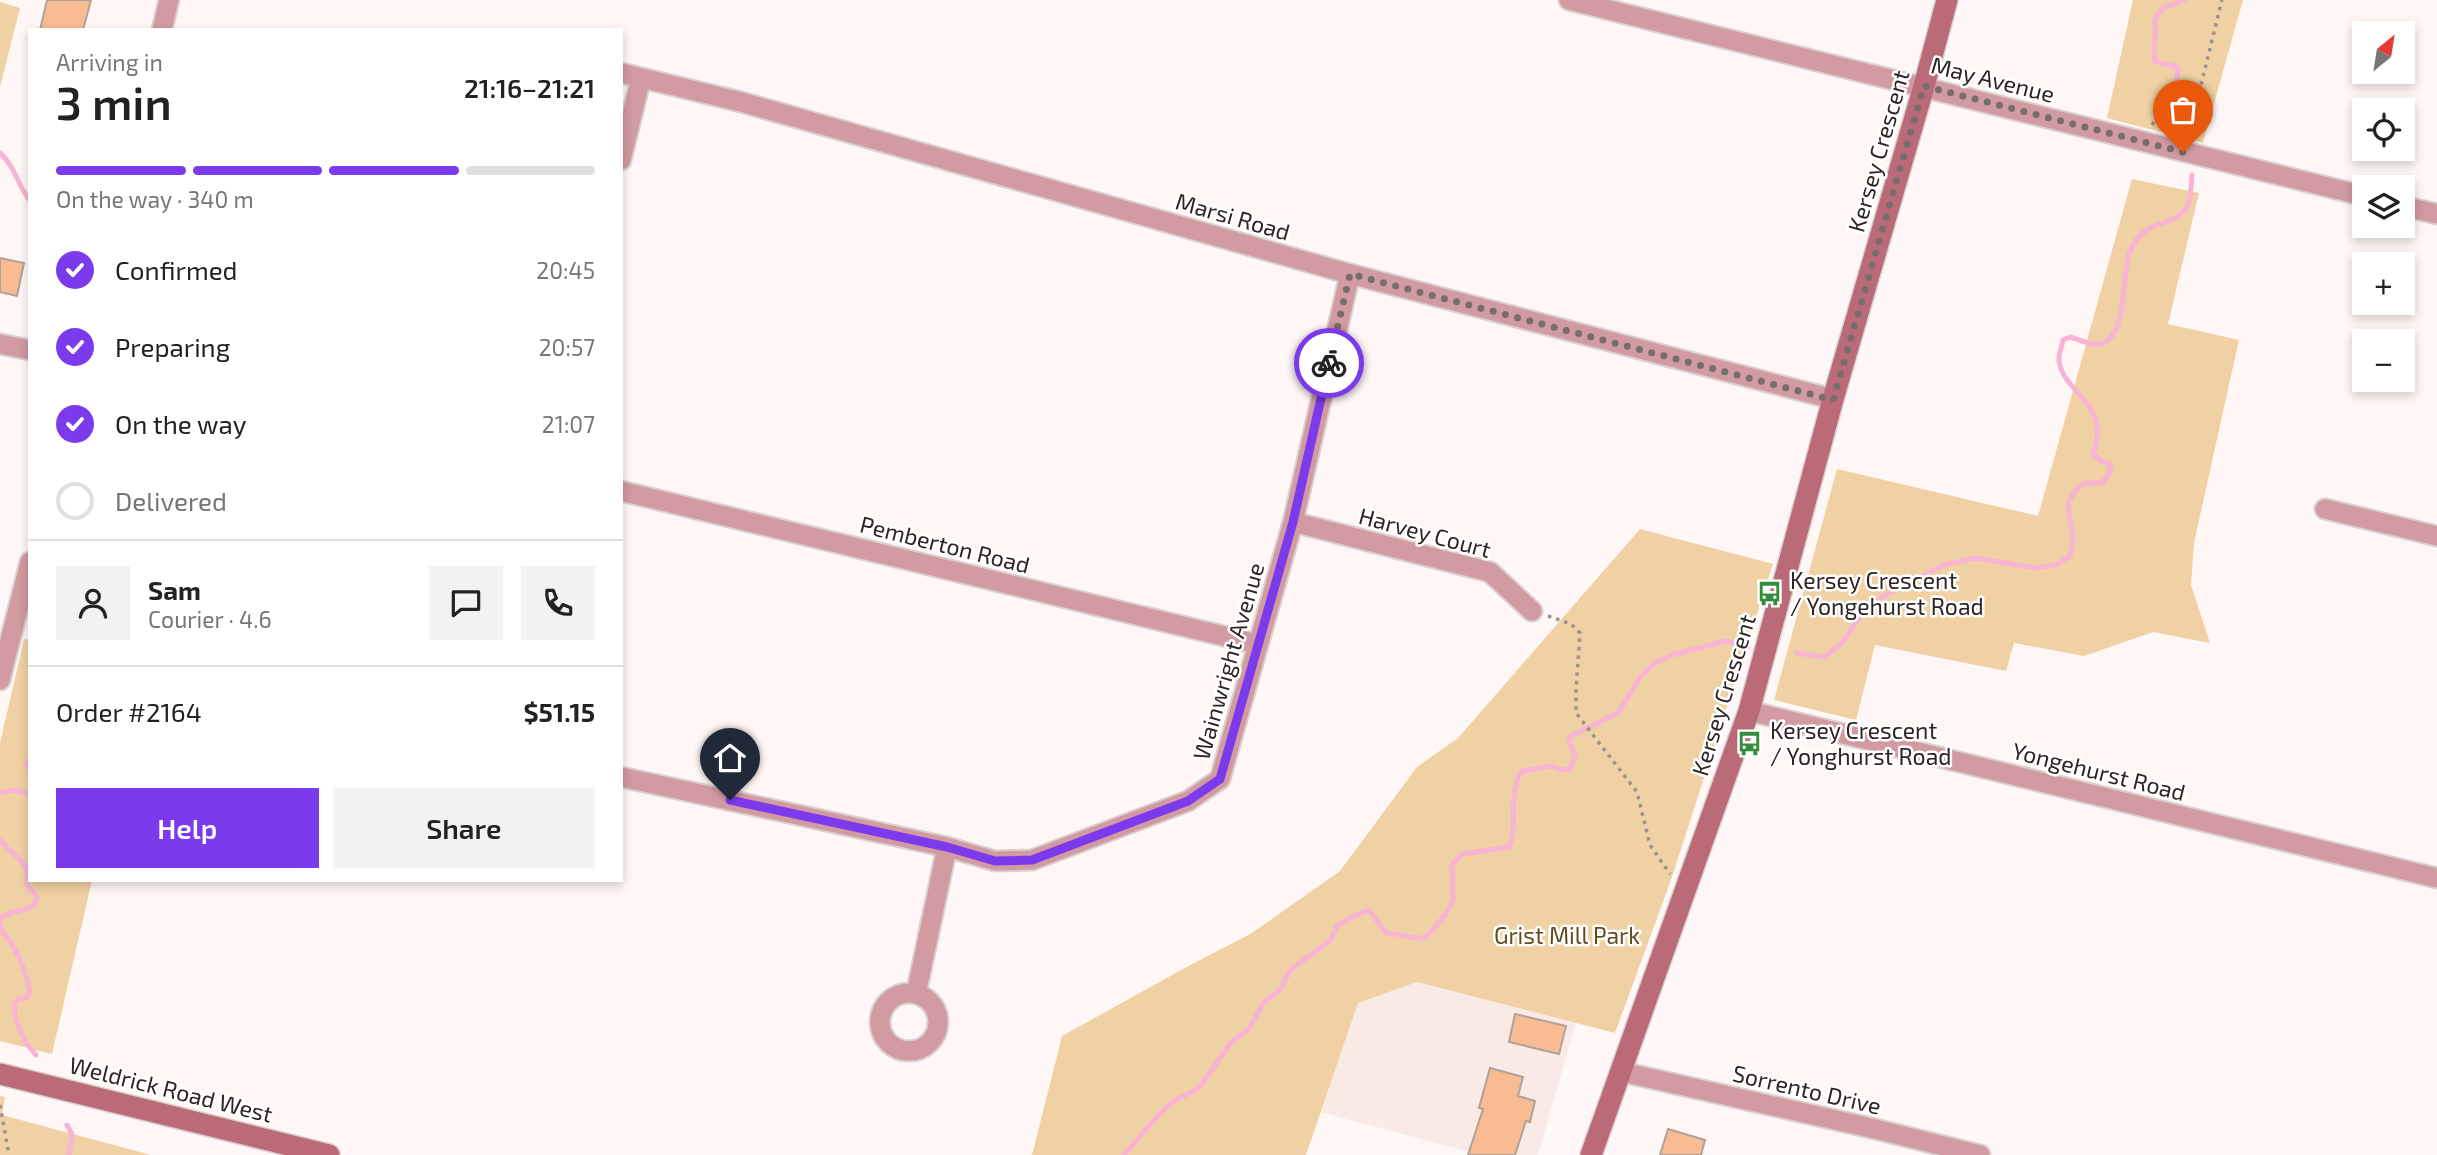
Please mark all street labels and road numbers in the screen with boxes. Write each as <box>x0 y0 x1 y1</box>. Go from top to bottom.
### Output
street label: May Avenue <box>1928 50 2058 108</box>
street label: Kersey Crescent <box>1841 67 1915 235</box>
street label: Marsi Road <box>1173 186 1293 246</box>
street label: Harvey Court <box>1356 501 1494 563</box>
street label: Pemberton Road <box>857 509 1033 579</box>
street label: Wainwright Avenue <box>1186 559 1270 763</box>
street label: Kersey Crescent <box>1685 611 1761 779</box>
street label: Yongehurst Road <box>2010 736 2188 806</box>
street label: Weldrick Road West <box>66 1050 276 1128</box>
street label: Sorrento Drive <box>1730 1058 1884 1120</box>

